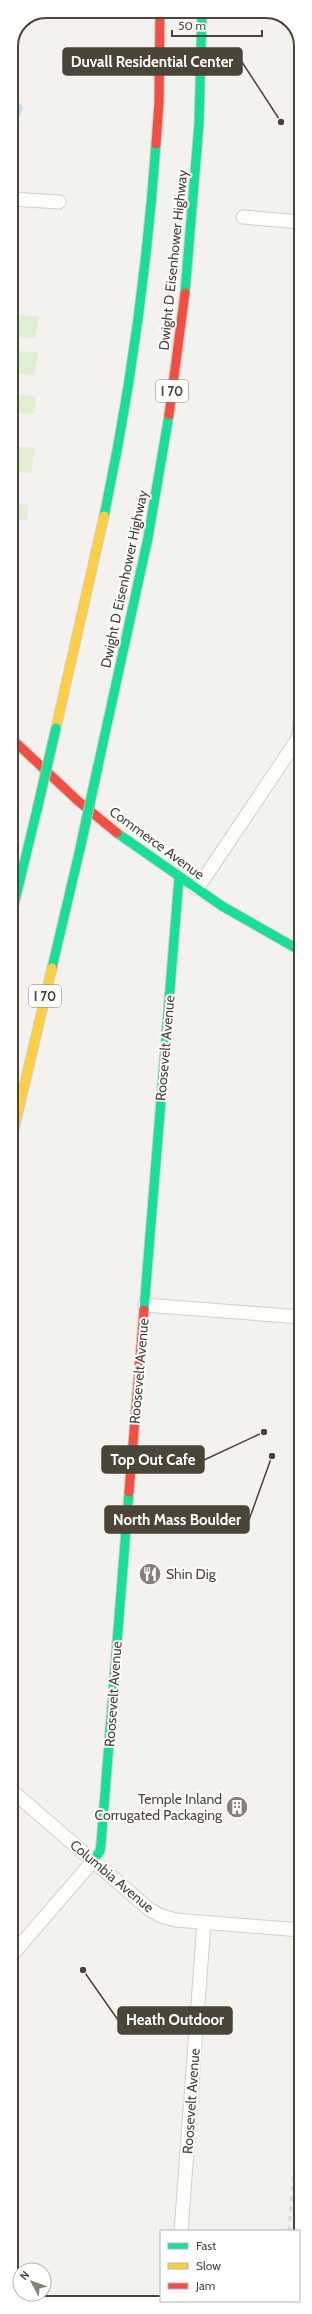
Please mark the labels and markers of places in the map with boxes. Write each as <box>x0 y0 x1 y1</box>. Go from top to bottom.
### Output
callout: Duvall Residential Center <box>63 48 242 75</box>
callout: Top Out Cafe <box>102 1446 204 1473</box>
callout: North Mass Boulder <box>105 1506 249 1533</box>
restaurant icon: Shin Dig <box>137 1561 163 1587</box>
place label: Shin Dig <box>166 1565 217 1583</box>
place label: Temple Inland Corrugated Packaging <box>95 1790 223 1824</box>
building icon: Temple Inland Corrugated Packaging <box>224 1794 250 1820</box>
callout: Heath Outdoor <box>118 2007 232 2034</box>

